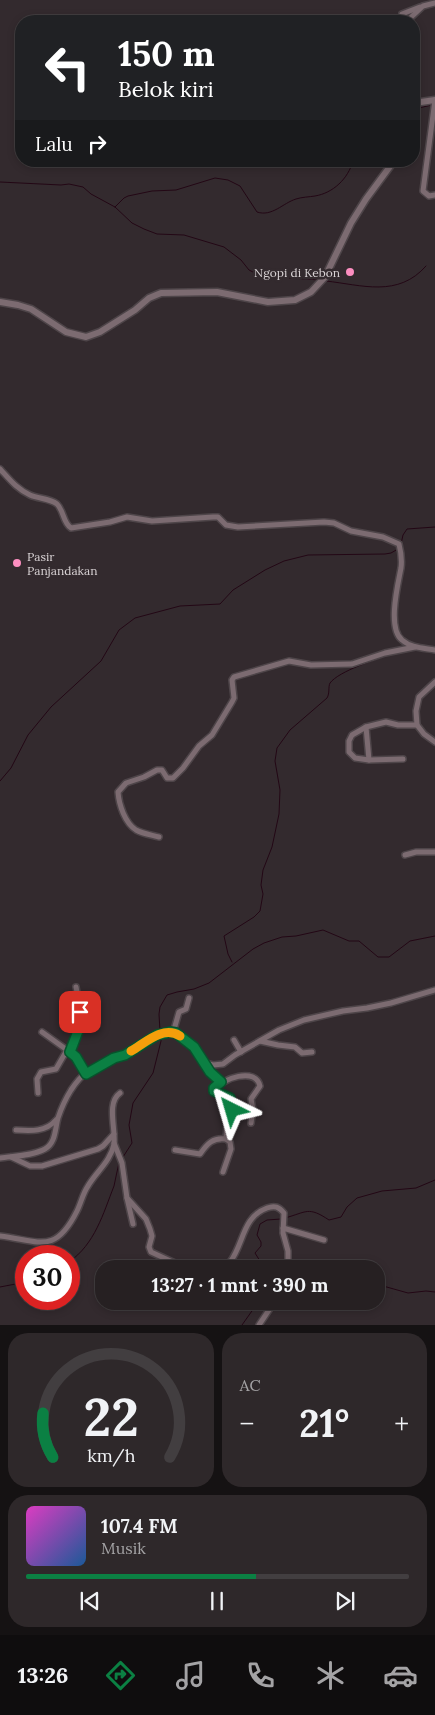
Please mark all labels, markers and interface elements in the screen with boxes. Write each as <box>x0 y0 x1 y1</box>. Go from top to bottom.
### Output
text: 150 m <box>118 31 215 76</box>
icon: left <box>35 35 100 100</box>
text: Belok kiri <box>118 75 214 103</box>
icon: right <box>83 130 111 158</box>
text: Lalu <box>35 132 73 156</box>
place label: Ngopi di Kebon <box>254 265 340 280</box>
marker: Ngopi di Kebon <box>344 266 356 278</box>
place label: Pasir Panjandakan <box>27 549 98 578</box>
marker: Pasir Panjandakan <box>11 557 23 569</box>
pin <box>59 991 101 1033</box>
icon: arrive <box>66 998 94 1026</box>
position arrow <box>205 1083 257 1135</box>
speed limit sign: 30 <box>15 1245 80 1310</box>
text: 13:27 · 1 mnt · 390 m <box>152 1273 328 1297</box>
text: AC <box>240 1375 261 1395</box>
text: 22 <box>83 1384 138 1450</box>
text: 21° <box>299 1399 349 1447</box>
text: − <box>240 1406 254 1442</box>
text: + <box>394 1406 409 1442</box>
text: km/h <box>87 1444 135 1467</box>
text: 107.4 FM <box>101 1514 178 1538</box>
text: Musik <box>101 1538 146 1558</box>
icon: previous <box>76 1587 104 1615</box>
icon: pause <box>203 1587 231 1615</box>
icon: next <box>331 1587 359 1615</box>
icon: directions <box>103 1658 138 1693</box>
icon: music <box>173 1658 208 1693</box>
icon: phone <box>243 1658 278 1693</box>
icon: climate <box>313 1658 348 1693</box>
icon: car <box>383 1658 418 1693</box>
text: 13:26 <box>17 1661 69 1689</box>

